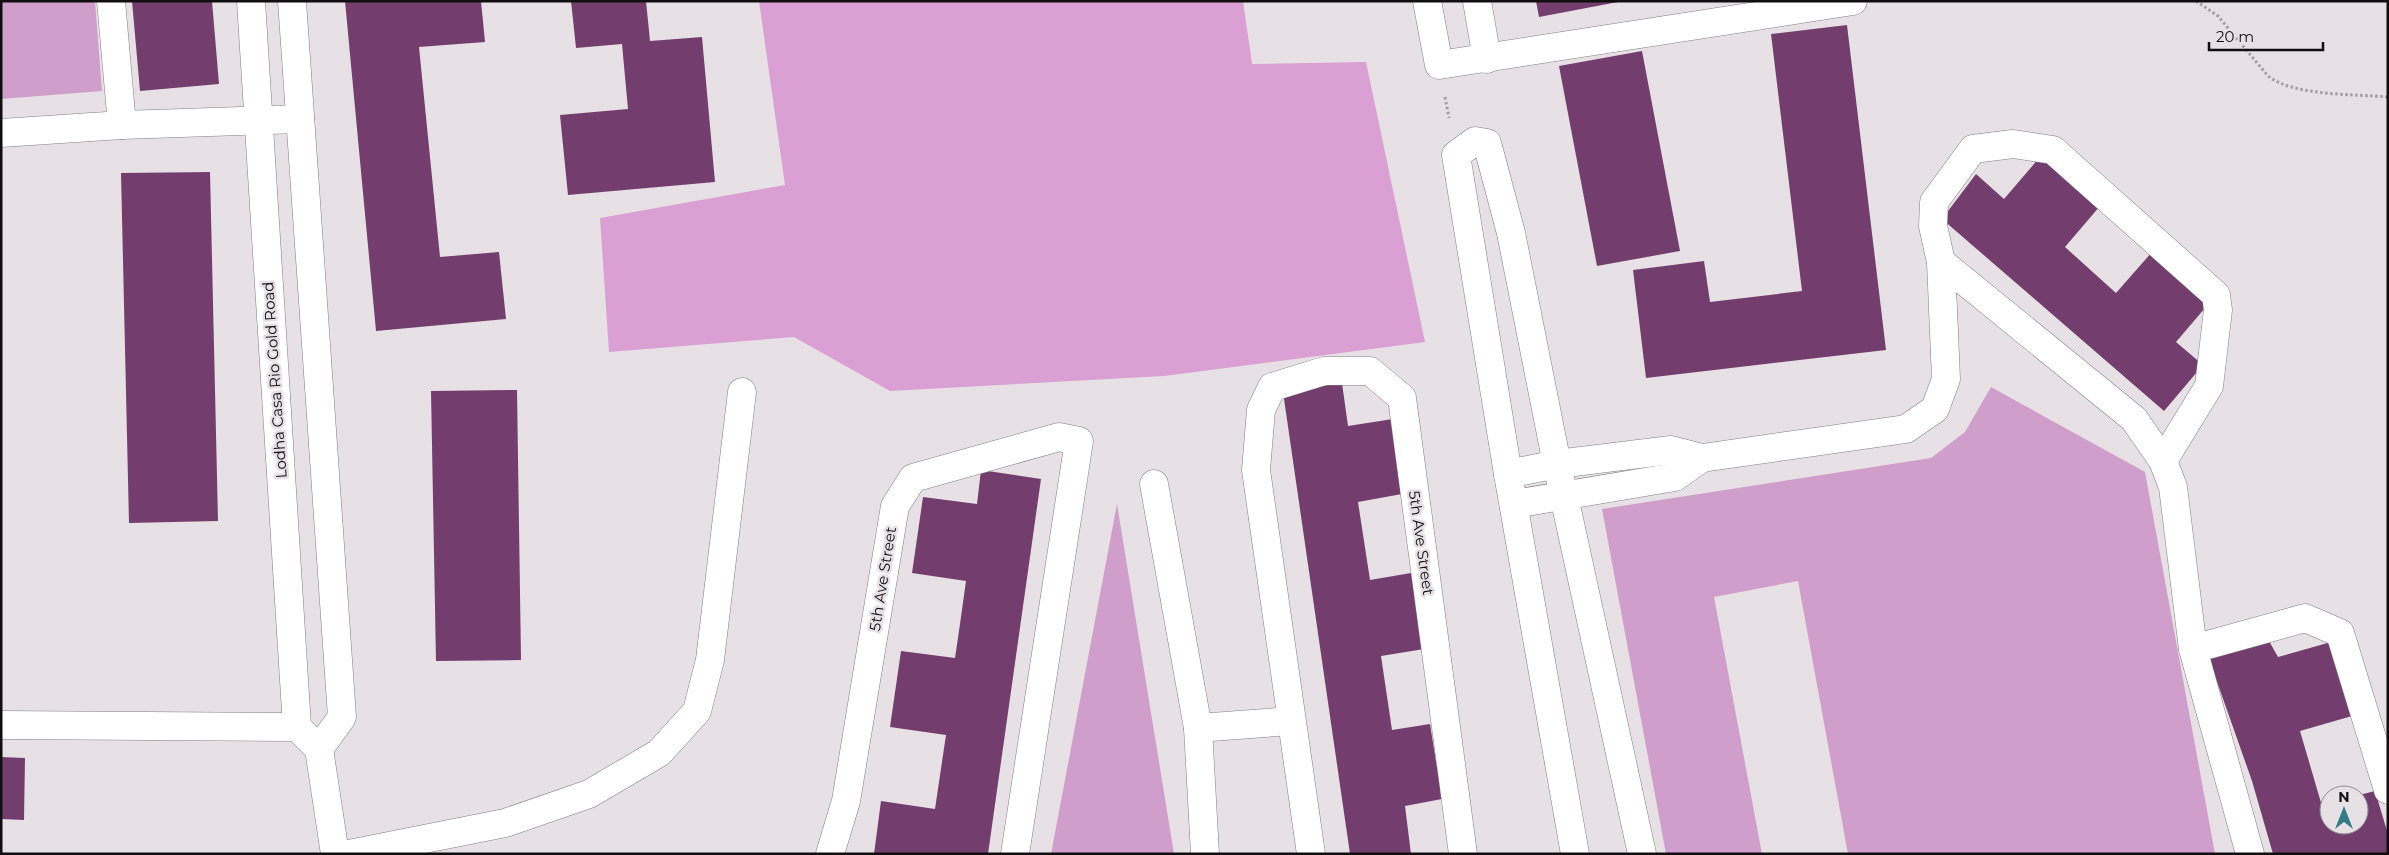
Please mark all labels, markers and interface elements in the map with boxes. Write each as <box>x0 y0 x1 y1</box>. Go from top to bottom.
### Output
scale bar <box>2209 20 2323 52</box>
text: 20 m <box>2216 27 2254 46</box>
street label: Lodha Casa Rio Gold Road <box>258 281 291 479</box>
street label: 5th Ave Street <box>1405 489 1438 596</box>
street label: 5th Ave Street <box>865 525 900 632</box>
north arrow <box>2319 785 2369 835</box>
text: N <box>2338 788 2350 806</box>

